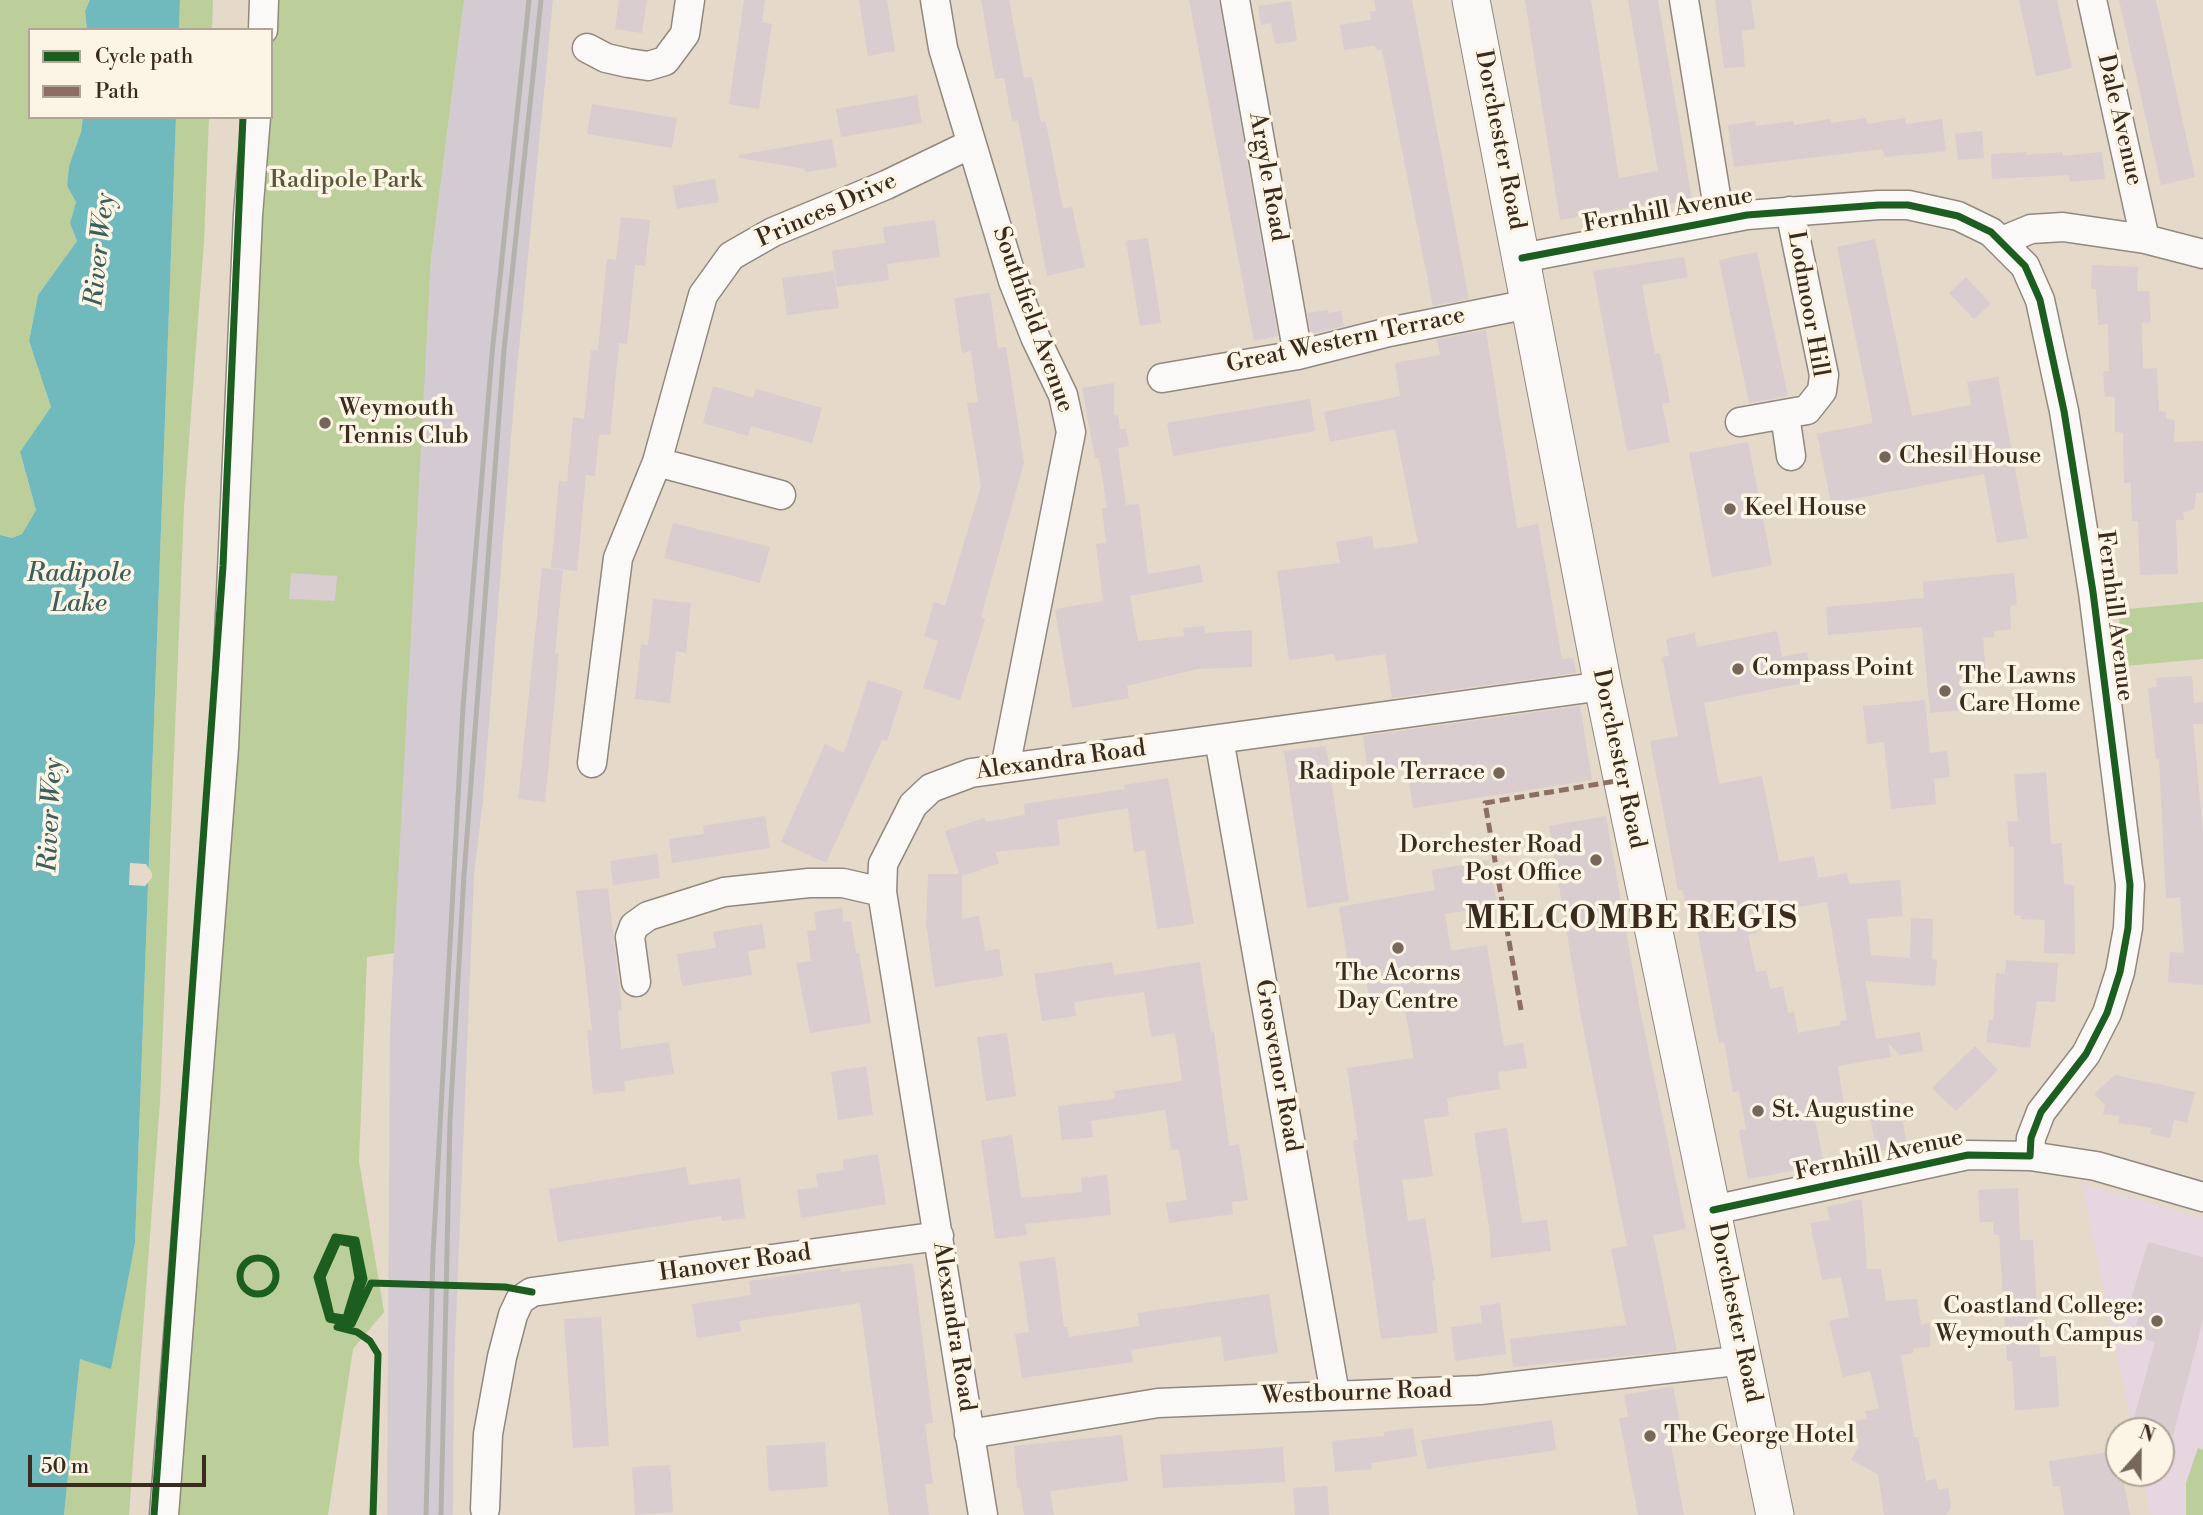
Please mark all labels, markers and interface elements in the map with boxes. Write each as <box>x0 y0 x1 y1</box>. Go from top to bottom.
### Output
legend <box>28 28 273 119</box>
text: Cycle path <box>95 44 193 70</box>
street label: Dorchester Road <box>1467 48 1531 232</box>
street label: Dale Avenue <box>2090 51 2148 189</box>
text: Path <box>95 79 139 105</box>
street label: Argyle Road <box>1241 110 1293 244</box>
park label: Radipole Park <box>270 167 422 195</box>
street label: Princes Drive <box>752 167 902 255</box>
street label: Fernhill Avenue <box>1581 182 1755 240</box>
water label: River Wey <box>80 192 122 308</box>
street label: Southfield Avenue <box>985 223 1079 417</box>
street label: Lodmoor Hill <box>1780 229 1834 379</box>
street label: Great Western Terrace <box>1224 302 1468 380</box>
place label: Weymouth Tennis Club <box>339 395 469 451</box>
marker: Weymouth Tennis Club <box>317 415 333 431</box>
place label: Chesil House <box>1899 443 2041 471</box>
marker: Chesil House <box>1877 449 1893 465</box>
place label: Keel House <box>1744 495 1867 523</box>
marker: Keel House <box>1722 501 1738 517</box>
street label: Fernhill Avenue <box>2089 529 2139 703</box>
water label: Radipole Lake <box>27 559 131 620</box>
place label: Compass Point <box>1752 655 1914 683</box>
marker: Compass Point <box>1730 661 1746 677</box>
place label: The Lawns Care Home <box>1959 663 2081 719</box>
street label: Dorchester Road <box>1585 667 1651 851</box>
marker: The Lawns Care Home <box>1937 683 1953 699</box>
street label: Alexandra Road <box>974 735 1148 787</box>
water label: River Wey <box>33 757 71 873</box>
place label: Radipole Terrace <box>1298 759 1485 787</box>
marker: Radipole Terrace <box>1491 765 1507 781</box>
place label: Dorchester Road Post Office <box>1399 832 1582 888</box>
marker: Dorchester Road Post Office <box>1588 852 1604 868</box>
district label: MELCOMBE REGIS <box>1467 901 1797 939</box>
marker: The Acorns Day Centre <box>1390 940 1406 956</box>
place label: The Acorns Day Centre <box>1336 960 1460 1016</box>
street label: Grosvenor Road <box>1248 977 1306 1155</box>
place label: St. Augustine <box>1772 1097 1914 1125</box>
marker: St. Augustine <box>1750 1103 1766 1119</box>
street label: Fernhill Avenue <box>1792 1124 1966 1188</box>
street label: Dorchester Road <box>1701 1221 1767 1405</box>
street label: Hanover Road <box>657 1239 813 1289</box>
street label: Alexandra Road <box>925 1240 981 1414</box>
place label: Coastland College: Weymouth Campus <box>1935 1293 2143 1349</box>
marker: Coastland College: Weymouth Campus <box>2149 1313 2165 1329</box>
street label: Westbourne Road <box>1261 1376 1453 1412</box>
north arrow <box>2105 1417 2175 1487</box>
text: N <box>2135 1420 2158 1448</box>
place label: The George Hotel <box>1664 1422 1855 1450</box>
marker: The George Hotel <box>1642 1428 1658 1444</box>
scale bar <box>32 1442 210 1486</box>
text: 50 m <box>41 1454 89 1480</box>

